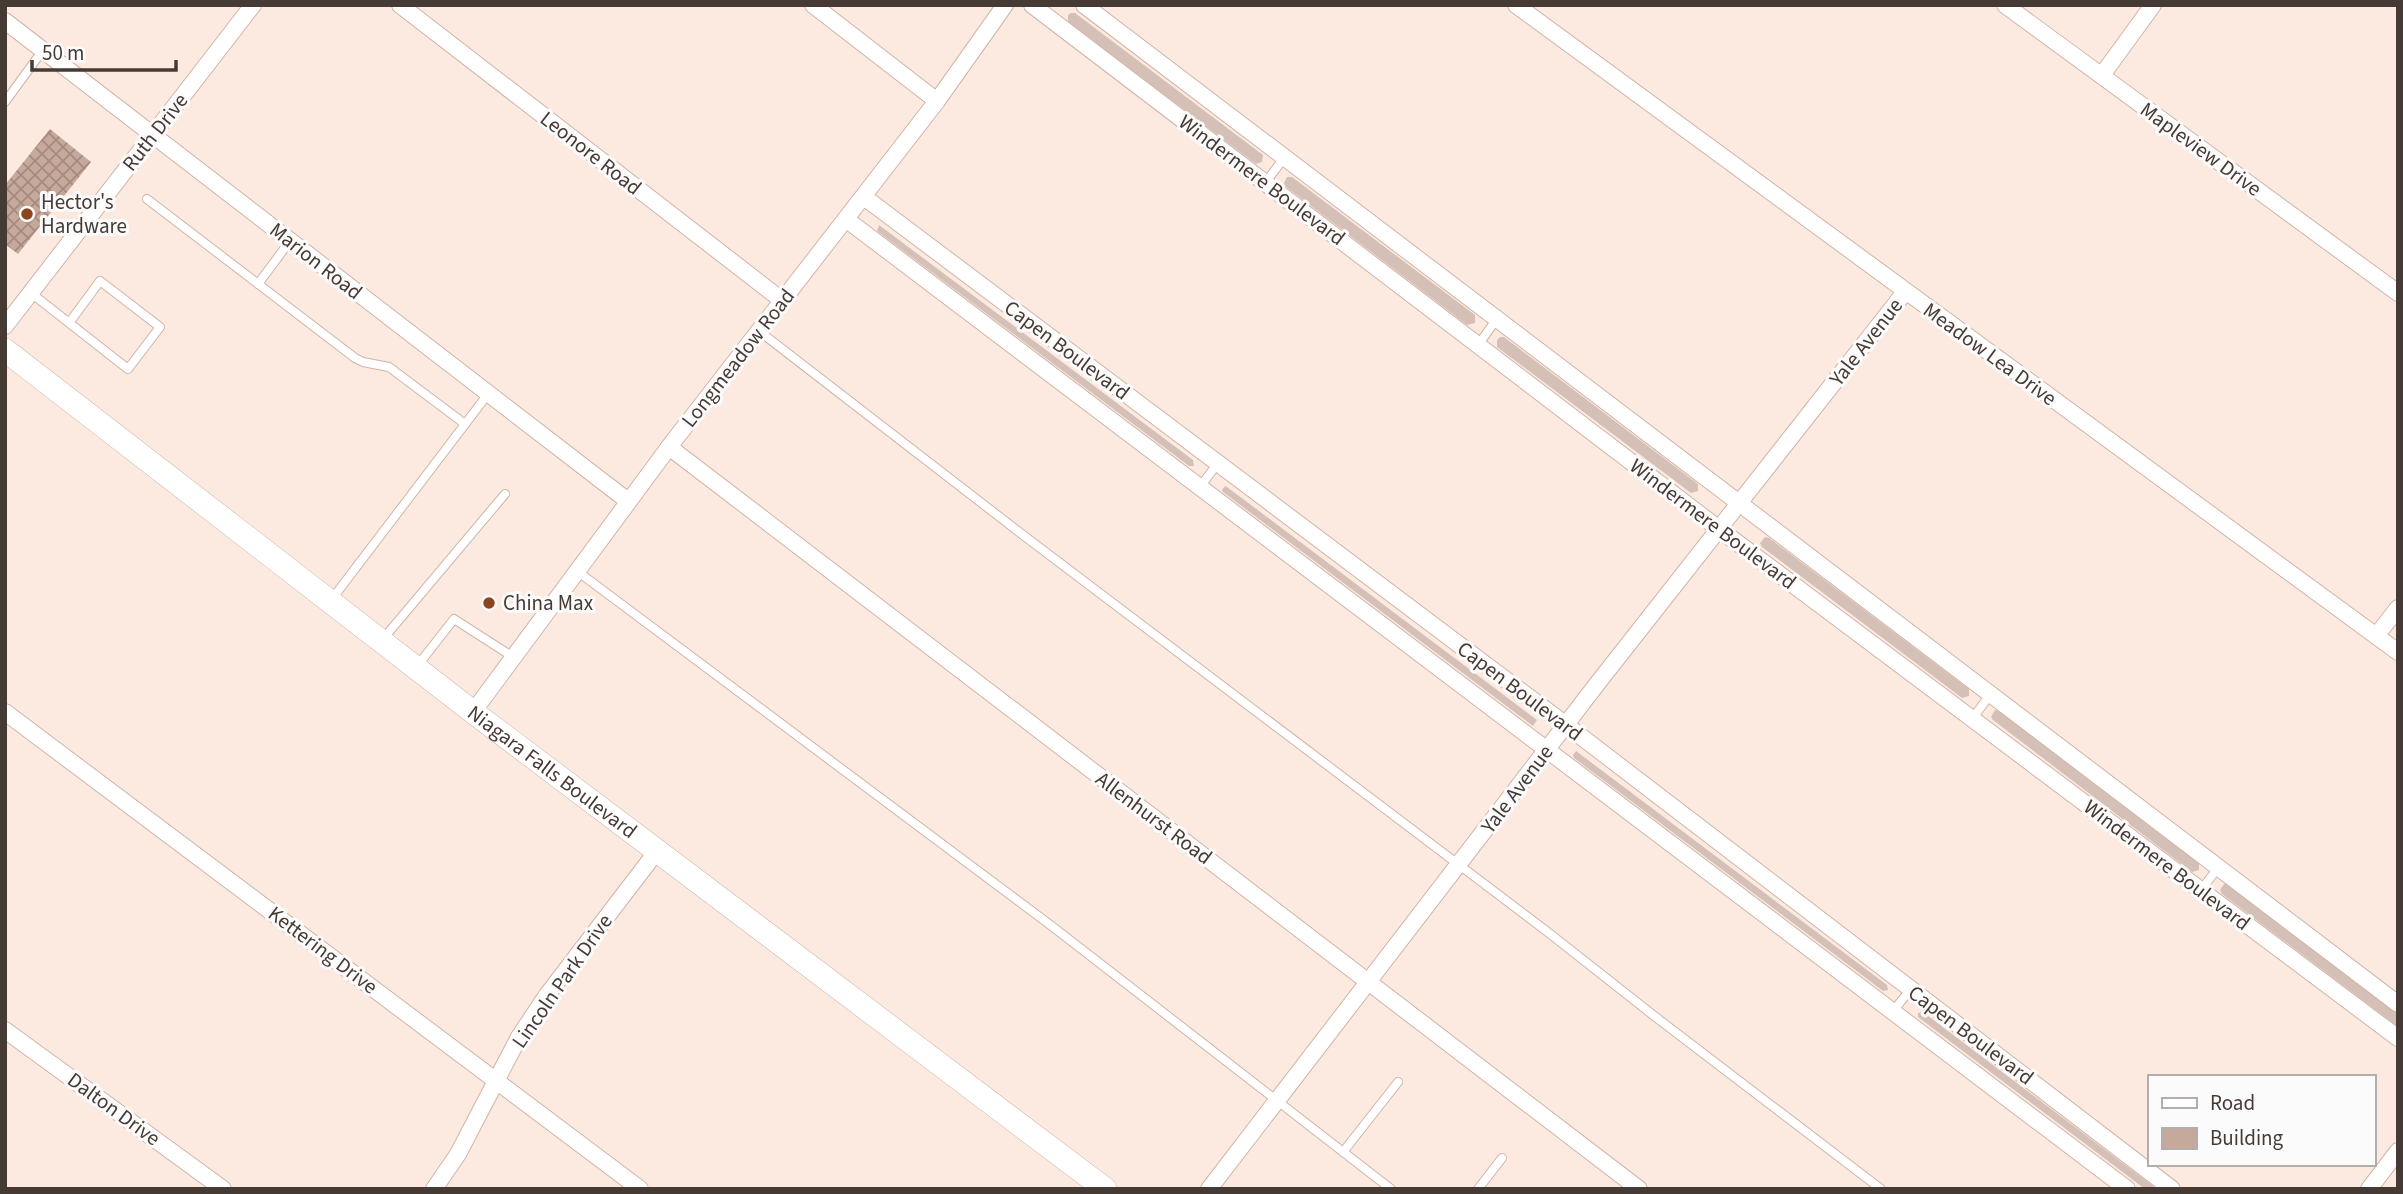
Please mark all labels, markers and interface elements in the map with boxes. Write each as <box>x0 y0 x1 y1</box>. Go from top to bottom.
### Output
scale bar <box>32 28 175 72</box>
text: 50 m <box>42 38 84 68</box>
street label: Ruth Drive <box>115 87 195 177</box>
street label: Mapleview Drive <box>2134 95 2268 203</box>
street label: Leonore Road <box>534 104 648 202</box>
street label: Windermere Boulevard <box>1172 107 1352 253</box>
place label: Hector's Hardware <box>41 187 127 241</box>
marker: Hector's Hardware <box>19 206 35 222</box>
street label: Marion Road <box>263 215 369 307</box>
street label: Longmeadow Road <box>674 282 802 434</box>
street label: Yale Avenue <box>1822 292 1910 393</box>
street label: Capen Boulevard <box>998 293 1136 407</box>
street label: Meadow Lea Drive <box>1917 295 2063 413</box>
street label: Windermere Boulevard <box>1623 451 1803 597</box>
place label: China Max <box>503 588 594 618</box>
marker: China Max <box>481 595 497 611</box>
street label: Capen Boulevard <box>1451 634 1589 748</box>
street label: Niagara Falls Boulevard <box>461 698 643 846</box>
street label: Yale Avenue <box>1473 738 1560 840</box>
street label: Allenhurst Road <box>1090 764 1218 872</box>
street label: Windermere Boulevard <box>2077 792 2257 938</box>
street label: Kettering Drive <box>262 899 384 1001</box>
street label: Lincoln Park Drive <box>505 908 619 1054</box>
street label: Capen Boulevard <box>1902 978 2040 1092</box>
street label: Dalton Drive <box>61 1065 167 1153</box>
legend <box>2148 1075 2375 1166</box>
text: Road <box>2210 1088 2255 1118</box>
text: Building <box>2210 1123 2284 1153</box>

